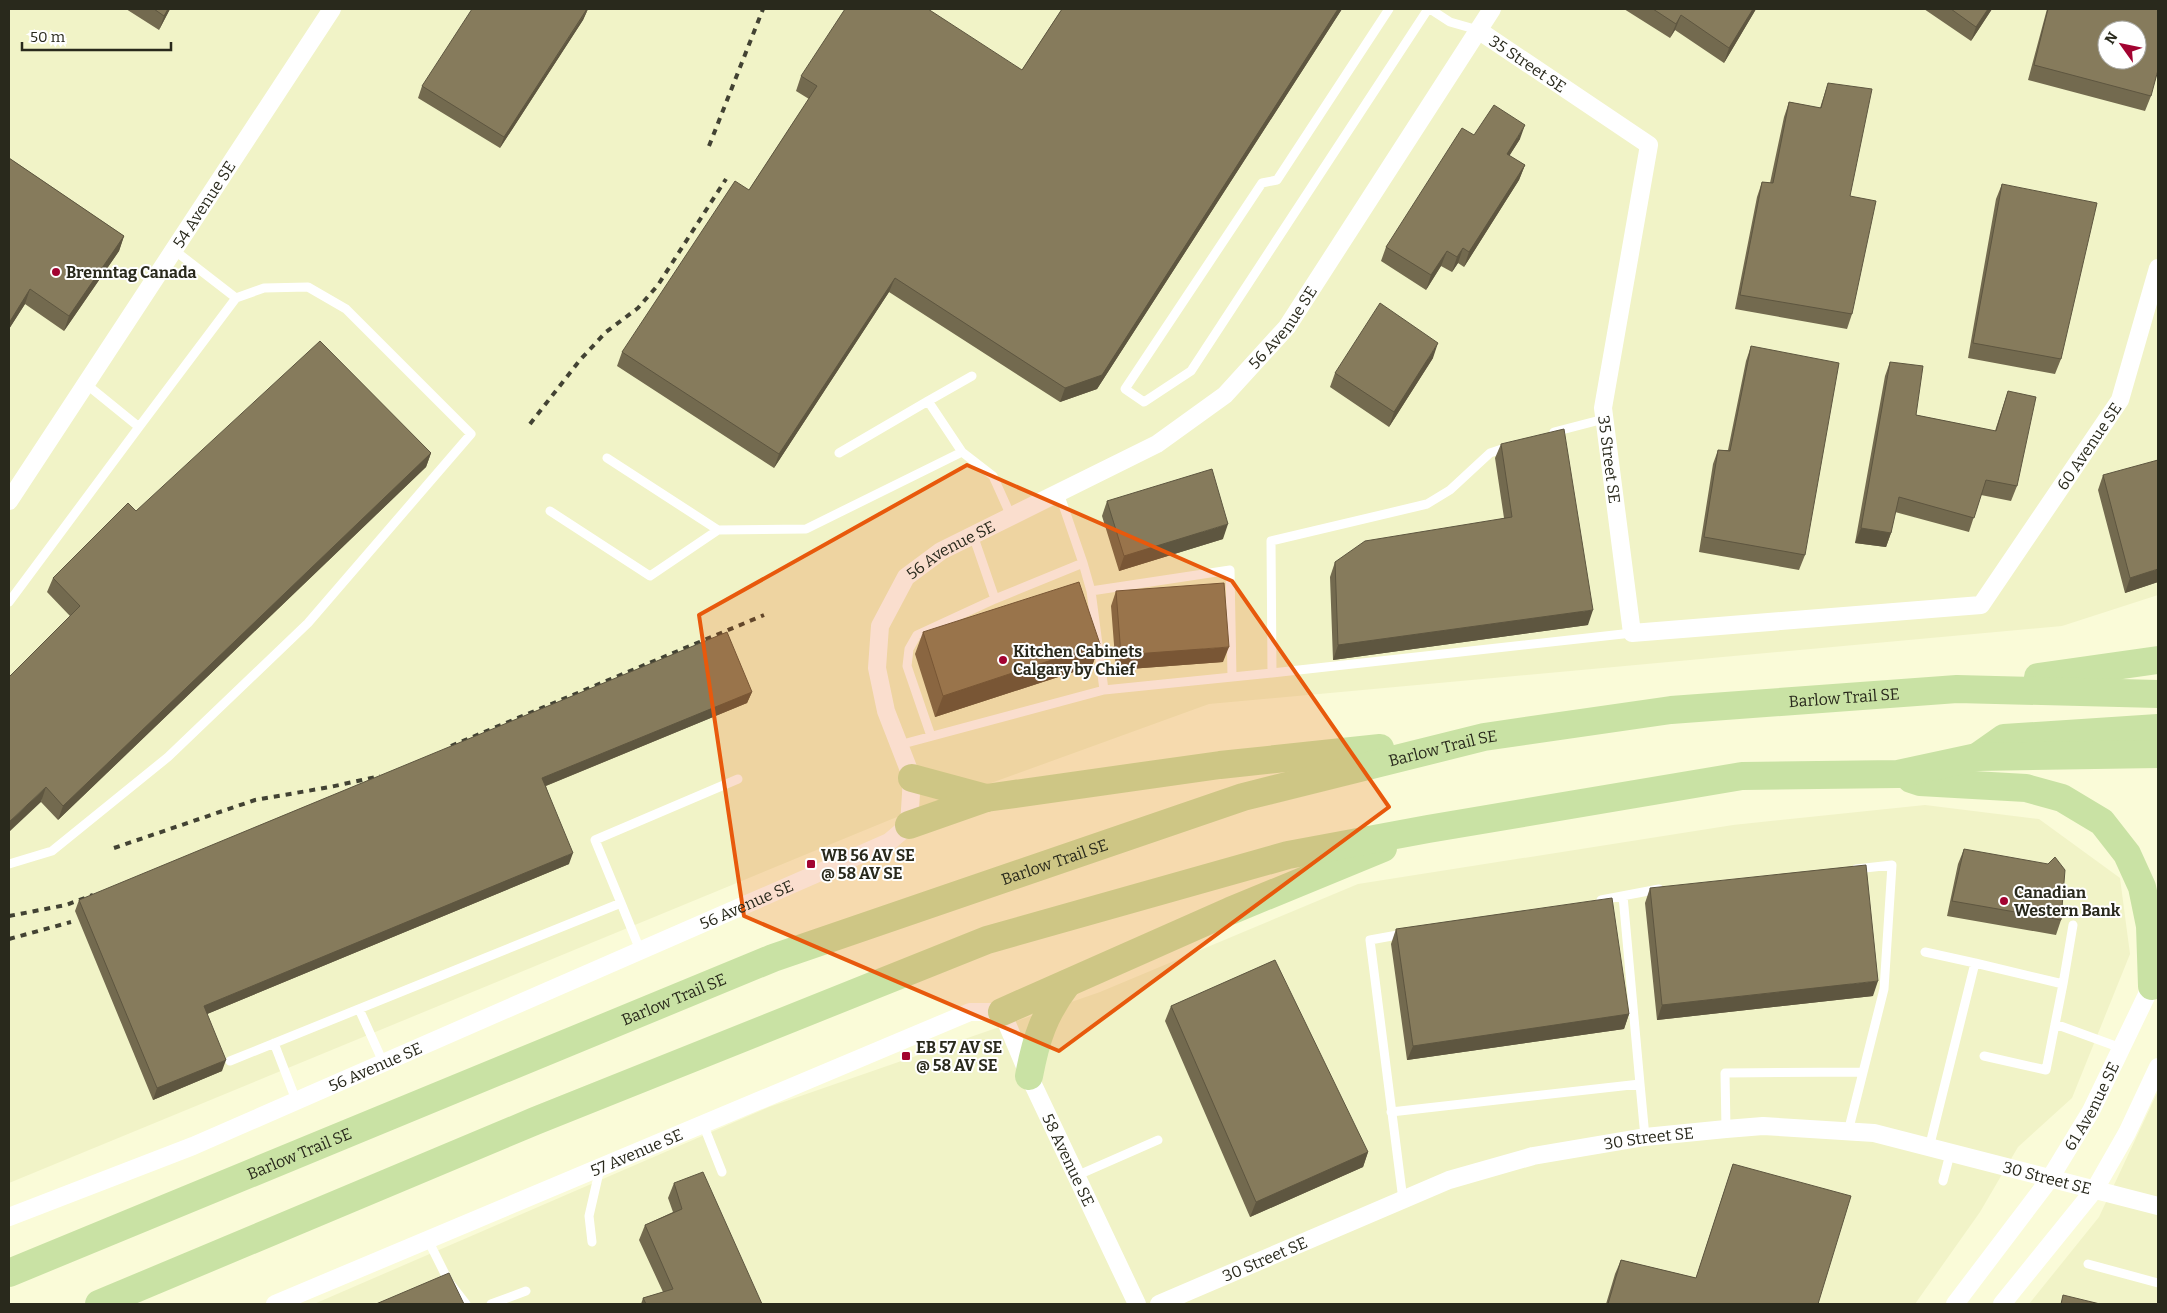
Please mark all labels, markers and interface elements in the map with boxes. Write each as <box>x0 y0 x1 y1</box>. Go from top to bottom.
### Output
scale bar <box>22 20 171 52</box>
north arrow <box>2097 20 2147 70</box>
text: 50 m <box>30 28 66 46</box>
text: N <box>2101 29 2122 47</box>
street label: 35 Street SE <box>1486 31 1570 96</box>
street label: 54 Avenue SE <box>168 157 239 251</box>
place label: Brenntag Canada <box>66 263 197 282</box>
marker: Brenntag Canada <box>50 266 62 278</box>
street label: 56 Avenue SE <box>1244 282 1320 373</box>
street label: 60 Avenue SE <box>2052 399 2125 494</box>
street label: 35 Street SE <box>1595 414 1625 505</box>
street label: 56 Avenue SE <box>902 516 998 583</box>
place label: Kitchen Cabinets Calgary by Chief <box>1013 642 1142 679</box>
marker: Kitchen Cabinets Calgary by Chief <box>997 654 1009 666</box>
street label: Barlow Trail SE <box>1788 684 1900 711</box>
street label: Barlow Trail SE <box>1386 726 1498 770</box>
street label: Barlow Trail SE <box>999 835 1110 889</box>
place label: WB 56 AV SE @ 58 AV SE <box>821 846 915 883</box>
marker: WB 56 AV SE @ 58 AV SE <box>805 858 817 870</box>
street label: 56 Avenue SE <box>697 876 796 933</box>
place label: Canadian Western Bank <box>2014 883 2121 920</box>
marker: Canadian Western Bank <box>1998 895 2010 907</box>
street label: Barlow Trail SE <box>619 969 729 1029</box>
street label: 56 Avenue SE <box>326 1038 425 1095</box>
place label: EB 57 AV SE @ 58 AV SE <box>916 1038 1002 1075</box>
marker: EB 57 AV SE @ 58 AV SE <box>900 1050 912 1062</box>
street label: 61 Avenue SE <box>2060 1059 2123 1154</box>
street label: 58 Avenue SE <box>1039 1110 1099 1209</box>
street label: Barlow Trail SE <box>244 1123 354 1183</box>
street label: 30 Street SE <box>1602 1123 1695 1153</box>
street label: 57 Avenue SE <box>587 1124 685 1180</box>
street label: 30 Street SE <box>2001 1157 2093 1198</box>
street label: 30 Street SE <box>1219 1232 1310 1285</box>

